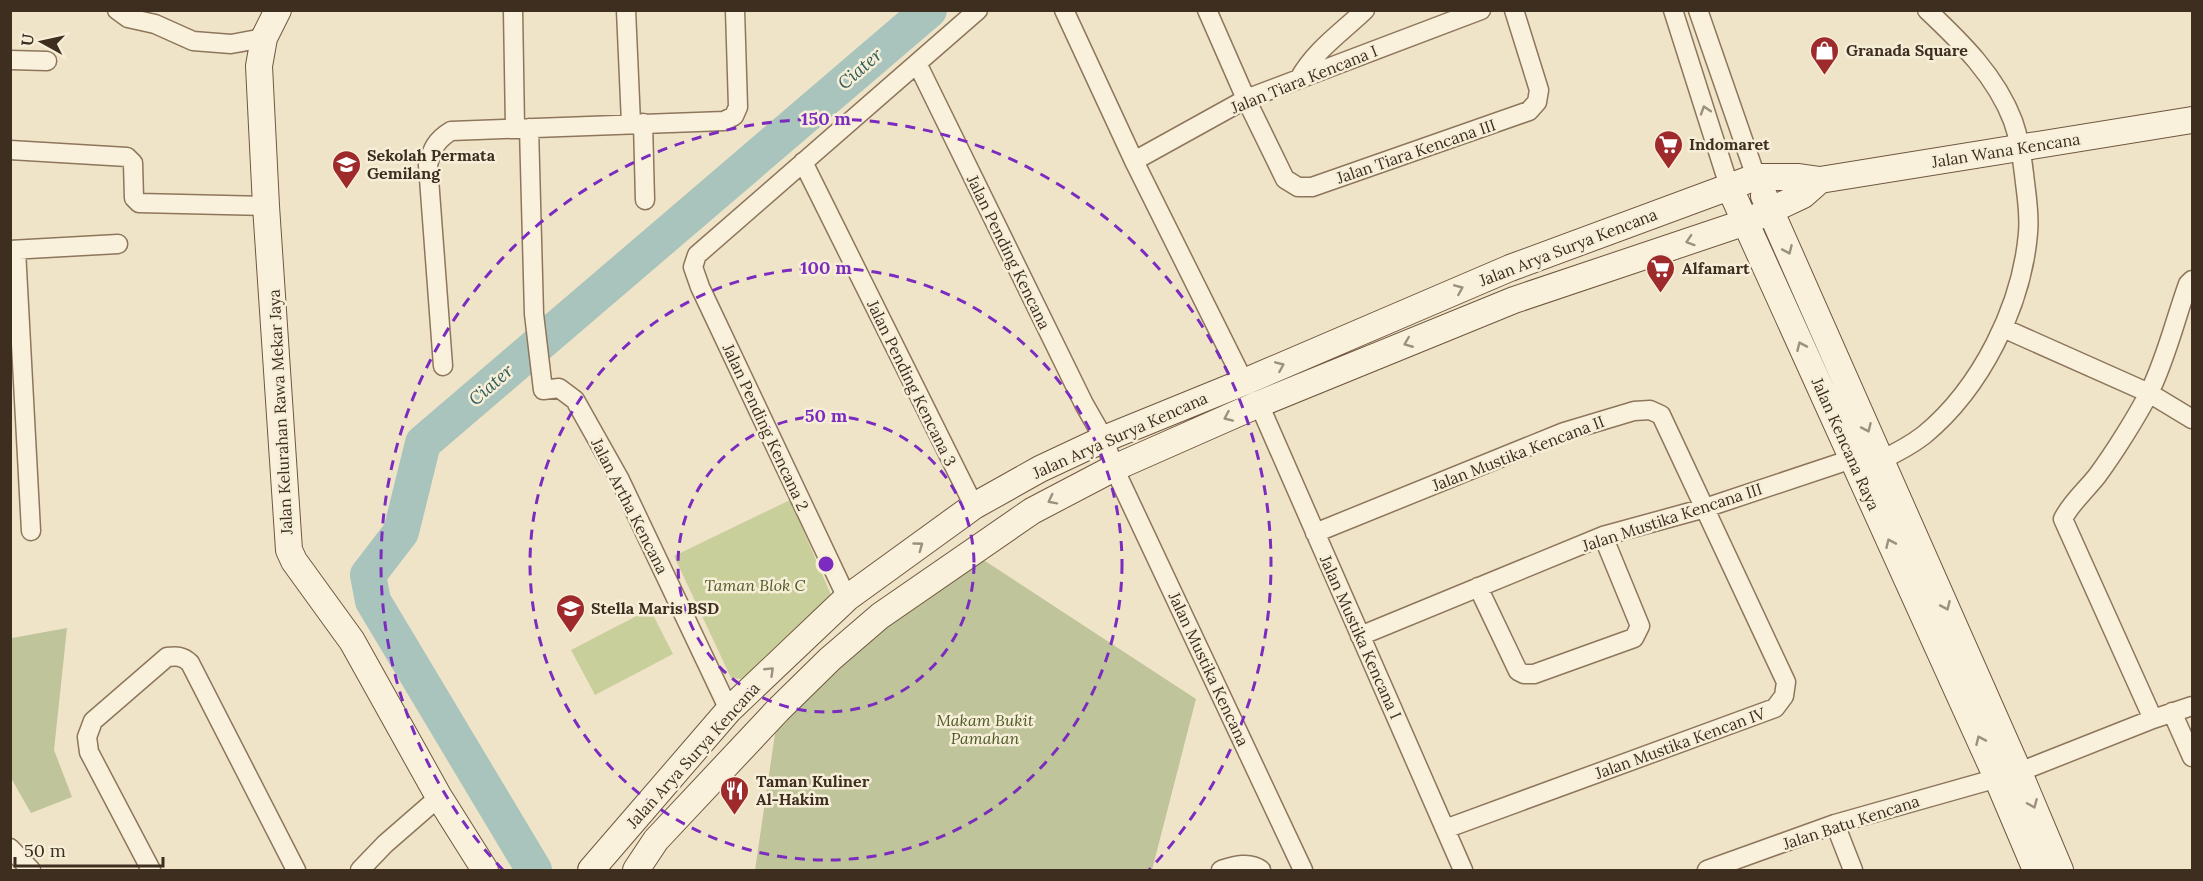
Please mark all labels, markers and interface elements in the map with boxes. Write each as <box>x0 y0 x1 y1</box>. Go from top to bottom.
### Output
north arrow <box>12 12 72 72</box>
text: U <box>16 32 38 47</box>
shop icon: Granada Square <box>1809 34 1841 76</box>
street label: Jalan Tiara Kencana I <box>1227 40 1380 118</box>
place label: Granada Square <box>1846 40 1968 60</box>
water label: Ciater <box>833 43 887 94</box>
one-way arrow <box>1700 105 1712 116</box>
text: 150 m <box>801 107 851 130</box>
street label: Jalan Tiara Kencana III <box>1333 114 1498 188</box>
supermarket icon: Indomaret <box>1652 128 1684 170</box>
street label: Jalan Wana Kencana <box>1929 128 2082 172</box>
place label: Indomaret <box>1689 134 1770 154</box>
place label: Sekolah Permata Gemilang <box>367 145 496 183</box>
school or university icon: Sekolah Permata Gemilang <box>330 148 362 190</box>
street label: Jalan Pending Kencana <box>963 171 1055 332</box>
street label: Jalan Arya Surya Kencana <box>1475 204 1660 291</box>
one-way arrow <box>1685 233 1696 246</box>
one-way arrow <box>1780 243 1792 254</box>
supermarket icon: Alfamart <box>1645 252 1677 294</box>
text: 100 m <box>800 256 852 279</box>
place label: Alfamart <box>1682 258 1750 278</box>
one-way arrow <box>1453 285 1464 297</box>
street label: Jalan Kelurahan Rawa Mekar Jaya <box>264 289 296 536</box>
street label: Jalan Pending Kencana 3 <box>863 296 961 469</box>
one-way arrow <box>1404 336 1415 348</box>
street label: Jalan Pending Kencana 2 <box>718 339 813 514</box>
one-way arrow <box>1797 341 1809 352</box>
water label: Ciater <box>464 359 518 410</box>
one-way arrow <box>1274 361 1285 373</box>
street label: Jalan Kencana Raya <box>1807 374 1884 514</box>
street label: Jalan Arya Surya Kencana <box>1029 387 1210 483</box>
text: 50 m <box>805 404 848 427</box>
one-way arrow <box>1224 410 1235 422</box>
street label: Jalan Mustika Kencana II <box>1428 411 1607 495</box>
one-way arrow <box>1860 422 1872 433</box>
street label: Jalan Artha Kencana <box>587 434 673 577</box>
street label: Jalan Mustika Kencana III <box>1579 478 1764 556</box>
one-way arrow <box>1047 493 1058 504</box>
one-way arrow <box>1886 538 1898 549</box>
one-way arrow <box>912 542 923 553</box>
street label: Jalan Mustika Kencana I <box>1315 551 1406 722</box>
centre of rings <box>816 554 836 574</box>
park label: Taman Blok C <box>704 575 806 595</box>
street label: Jalan Mustika Kencana <box>1164 588 1253 749</box>
school or university icon: Stella Maris BSD <box>554 592 586 634</box>
place label: Stella Maris BSD <box>591 598 719 618</box>
one-way arrow <box>1939 600 1951 611</box>
one-way arrow <box>763 667 774 678</box>
street label: Jalan Arya Surya Kencana <box>622 678 764 833</box>
street label: Jalan Mustika Kencan IV <box>1591 703 1768 783</box>
park label: Makam Bukit Pamahan <box>936 710 1034 748</box>
one-way arrow <box>1975 735 1987 746</box>
place label: Taman Kuliner Al-Hakim <box>756 771 870 809</box>
restaurant icon: Taman Kuliner Al-Hakim <box>719 774 751 816</box>
street label: Jalan Batu Kencana <box>1779 790 1922 854</box>
one-way arrow <box>2026 798 2038 809</box>
scale bar <box>15 830 164 868</box>
text: 50 m <box>24 839 66 862</box>

